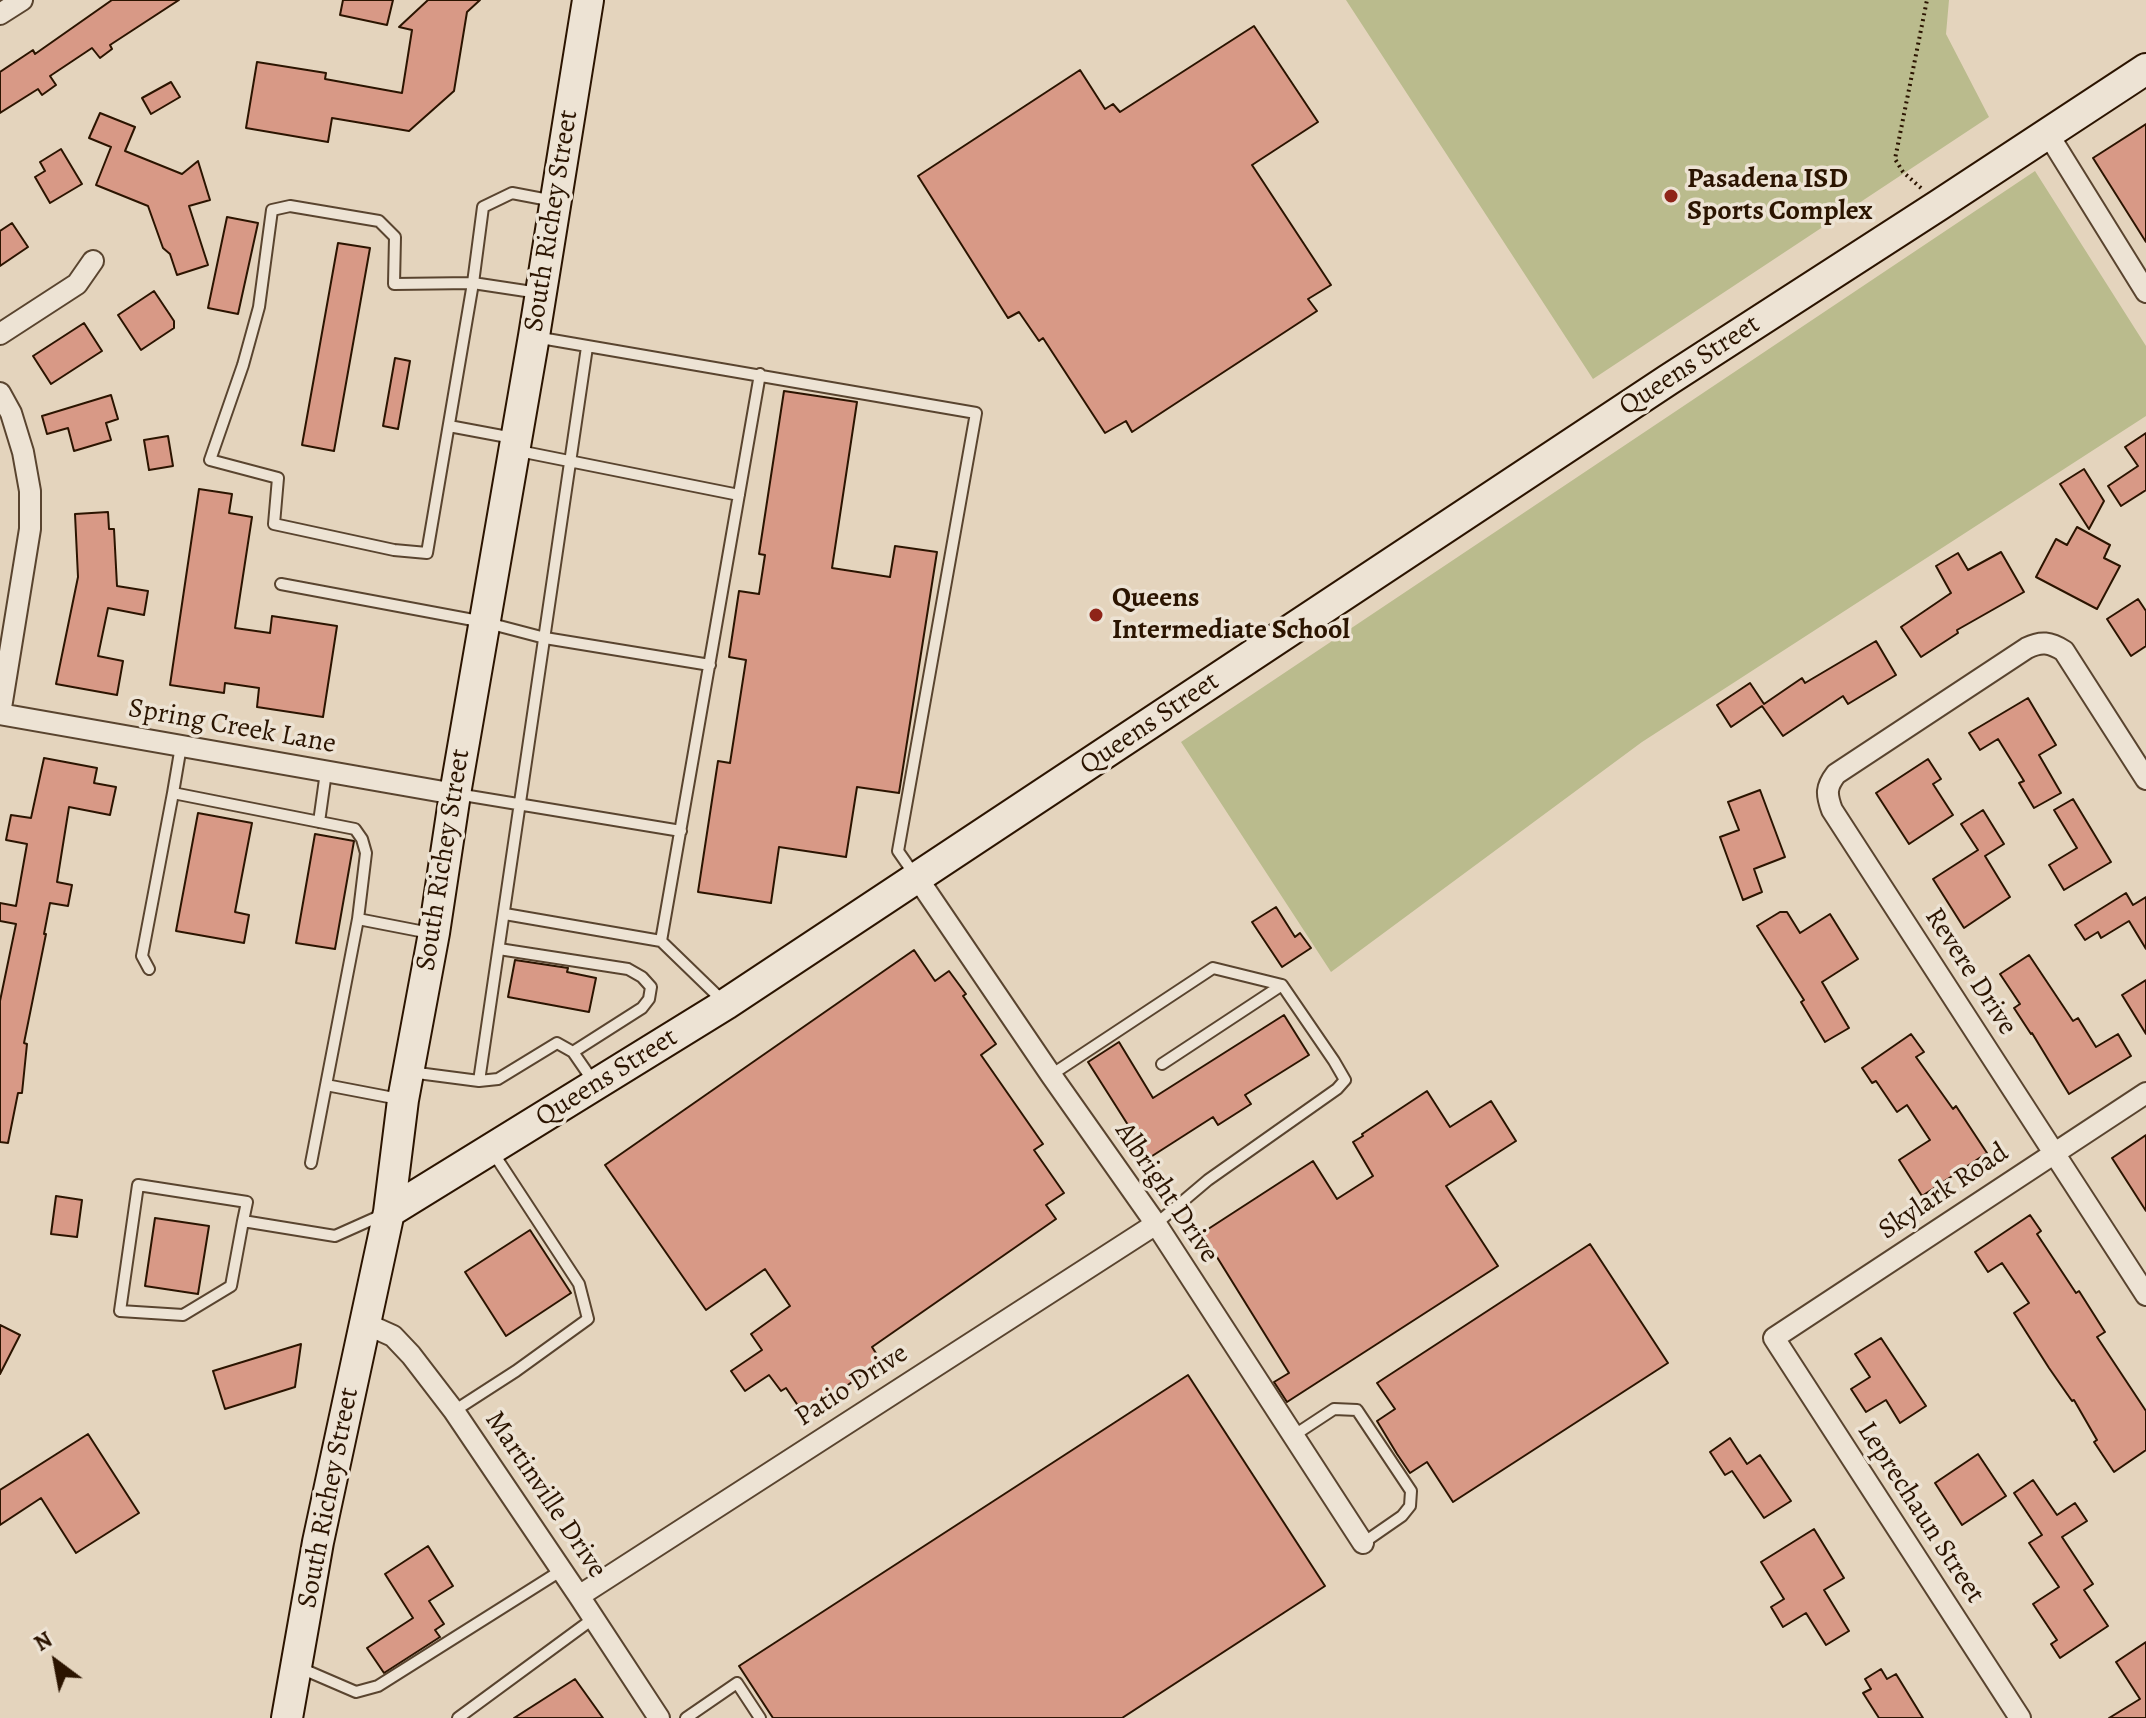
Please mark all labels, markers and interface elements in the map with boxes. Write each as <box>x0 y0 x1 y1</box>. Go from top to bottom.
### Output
street label: South Richey Street <box>518 108 586 334</box>
place label: Pasadena ISD Sports Complex <box>1687 163 1872 229</box>
marker: Pasadena ISD Sports Complex <box>1662 187 1680 205</box>
street label: Queens Street <box>1613 308 1767 424</box>
place label: Queens Intermediate School <box>1112 582 1350 648</box>
marker: Queens Intermediate School <box>1087 606 1105 624</box>
street label: Queens Street <box>1074 665 1226 783</box>
street label: Spring Creek Lane <box>126 692 338 762</box>
street label: South Richey Street <box>410 747 478 973</box>
street label: Revere Drive <box>1916 902 2024 1042</box>
street label: Queens Street <box>530 1021 684 1135</box>
street label: Albright Drive <box>1107 1116 1225 1270</box>
street label: Skylark Road <box>1873 1136 2015 1248</box>
street label: Patio Drive <box>789 1337 915 1435</box>
street label: South Richey Street <box>291 1385 367 1611</box>
street label: Martinville Drive <box>477 1405 613 1585</box>
street label: Leprechaun Street <box>1849 1416 1991 1610</box>
north arrow <box>16 1622 96 1702</box>
text: N <box>29 1625 58 1659</box>

